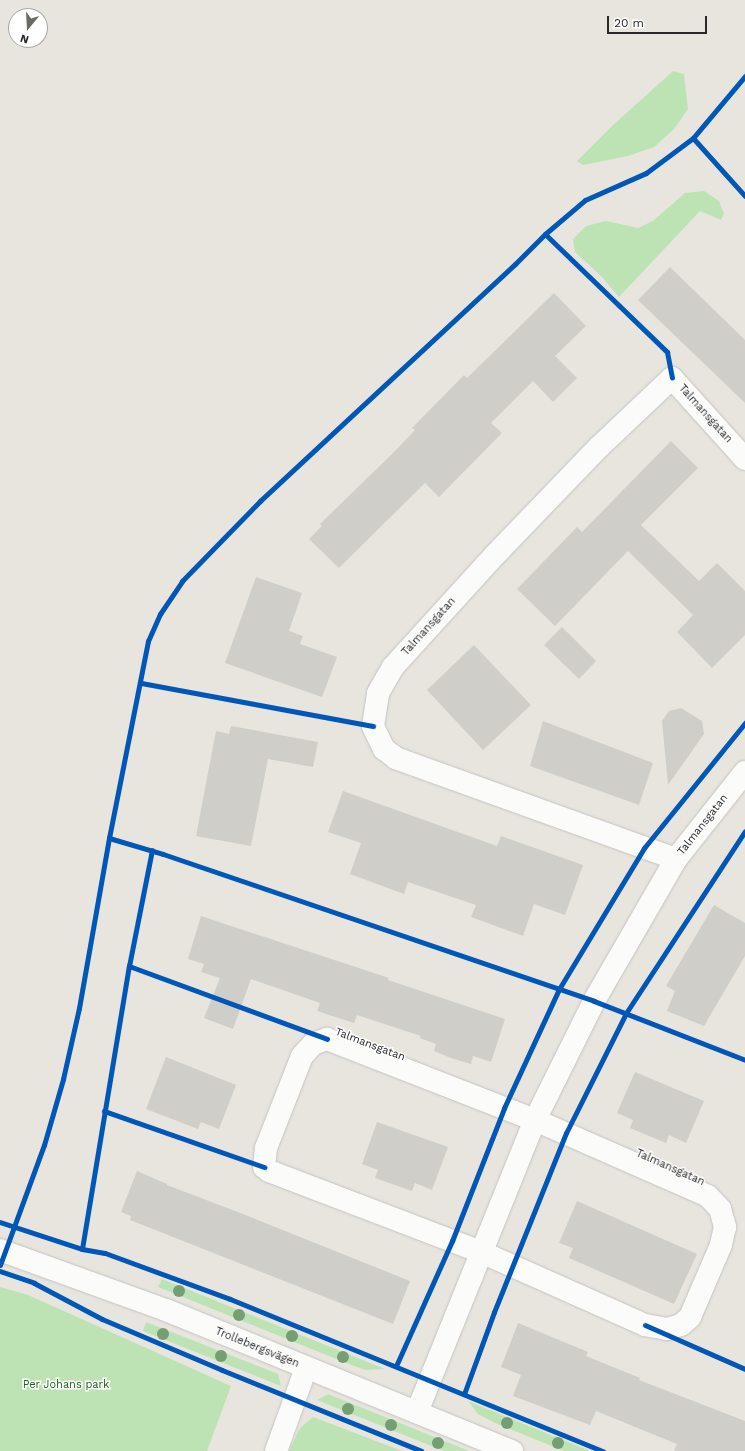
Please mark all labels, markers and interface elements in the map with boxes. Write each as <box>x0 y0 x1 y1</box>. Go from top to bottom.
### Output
north arrow <box>8 8 48 48</box>
scale bar <box>609 8 709 34</box>
text: 20 m <box>614 16 644 30</box>
text: N <box>19 31 30 46</box>
street label: Talmansgatan <box>675 382 735 446</box>
street label: Talmansgatan <box>399 595 459 659</box>
street label: Talmansgatan <box>675 792 731 858</box>
street label: Talmansgatan <box>333 1026 407 1064</box>
street label: Talmansgatan <box>634 1147 706 1189</box>
street label: Trollebergsvägen <box>213 1325 301 1371</box>
park label: Per Johans park <box>22 1378 110 1392</box>

